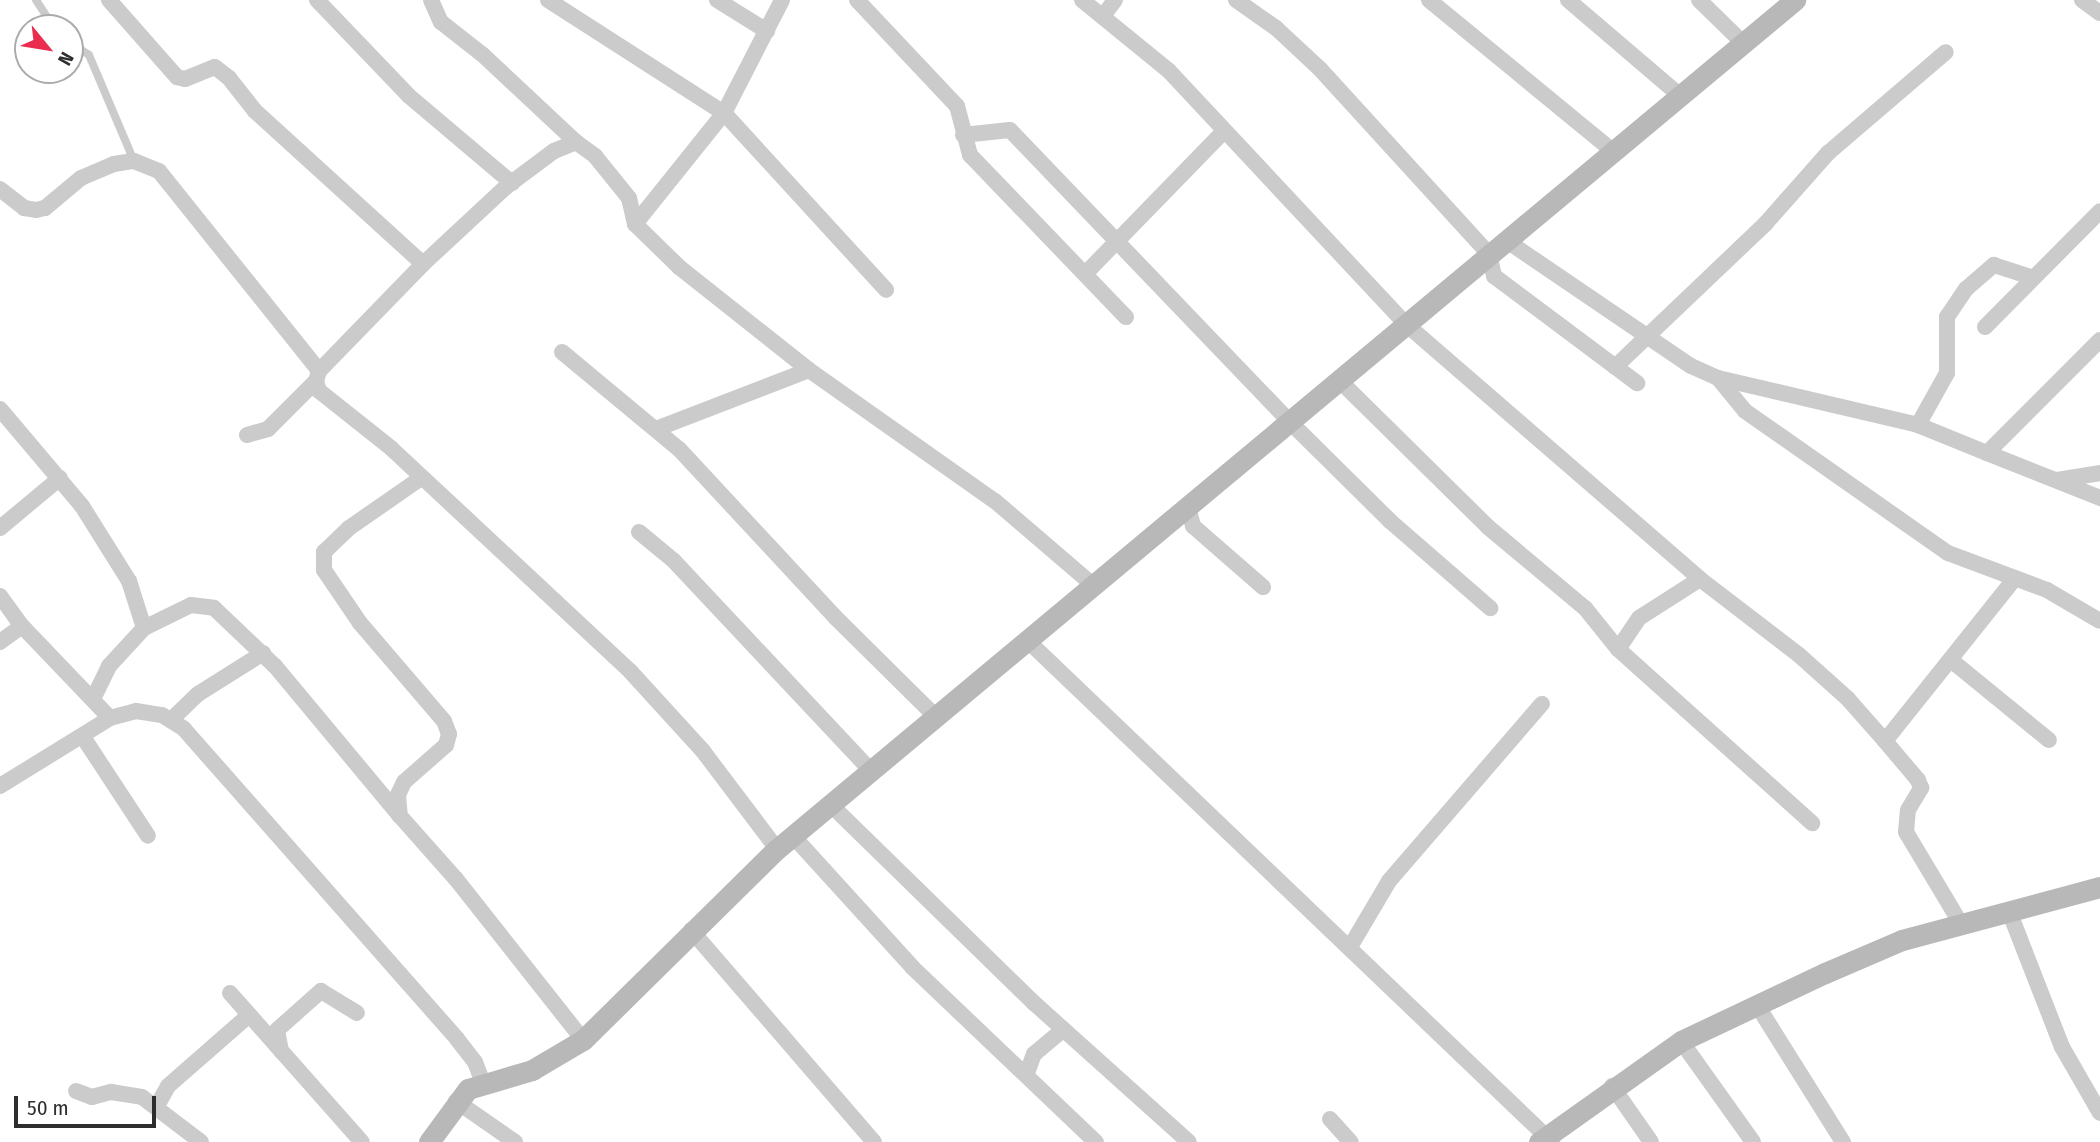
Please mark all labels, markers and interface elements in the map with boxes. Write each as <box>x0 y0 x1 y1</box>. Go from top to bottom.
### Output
north arrow <box>14 14 84 84</box>
text: N <box>53 48 79 69</box>
scale bar <box>18 1082 159 1126</box>
text: 50 m <box>27 1095 69 1121</box>

